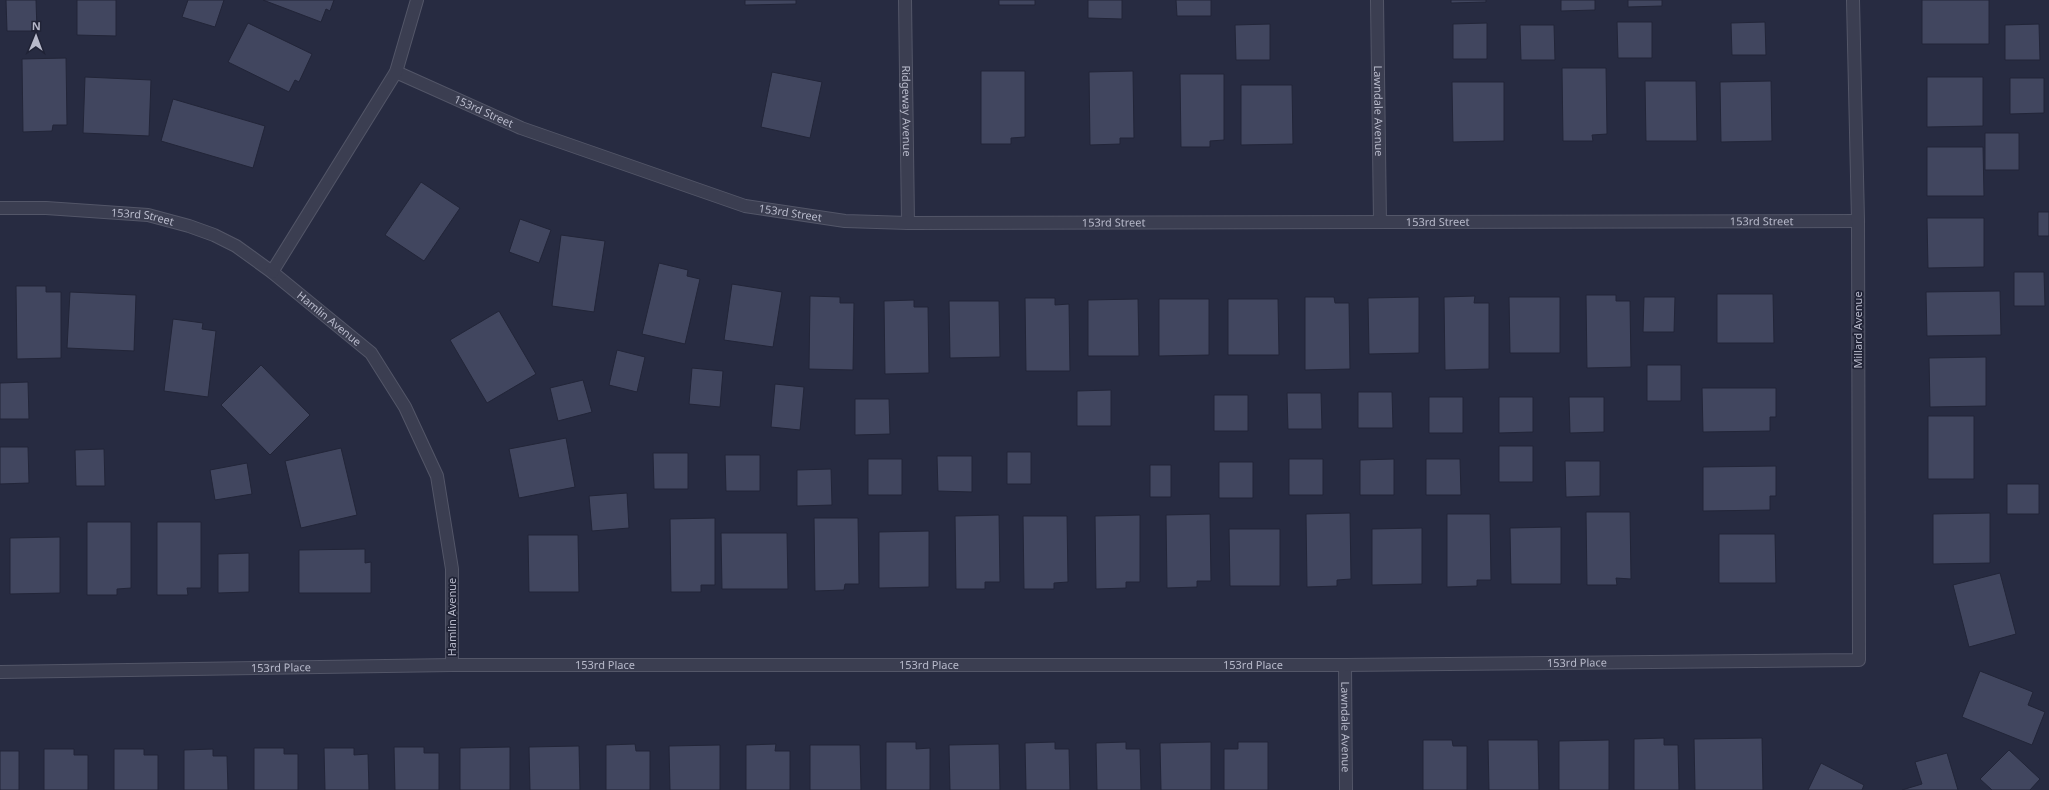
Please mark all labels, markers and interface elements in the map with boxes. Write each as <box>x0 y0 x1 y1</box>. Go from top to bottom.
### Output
north arrow <box>16 16 56 56</box>
text: N <box>32 18 41 33</box>
street label: Ridgeway Avenue <box>899 65 915 157</box>
street label: Lawndale Avenue <box>1371 65 1387 157</box>
street label: 153rd Street <box>452 91 516 131</box>
street label: 153rd Street <box>758 200 823 224</box>
street label: 153rd Street <box>111 204 176 229</box>
street label: 153rd Street <box>1730 213 1794 228</box>
street label: 153rd Street <box>1082 214 1146 230</box>
street label: 153rd Street <box>1406 214 1470 229</box>
street label: Hamlin Avenue <box>294 288 365 349</box>
street label: Millard Avenue <box>1850 291 1865 369</box>
street label: Hamlin Avenue <box>444 578 459 656</box>
street label: 153rd Place <box>1547 654 1607 670</box>
street label: 153rd Place <box>575 657 635 672</box>
street label: 153rd Place <box>899 657 959 672</box>
street label: 153rd Place <box>1223 657 1283 672</box>
street label: 153rd Place <box>251 659 311 675</box>
street label: Lawndale Avenue <box>1338 681 1354 773</box>

